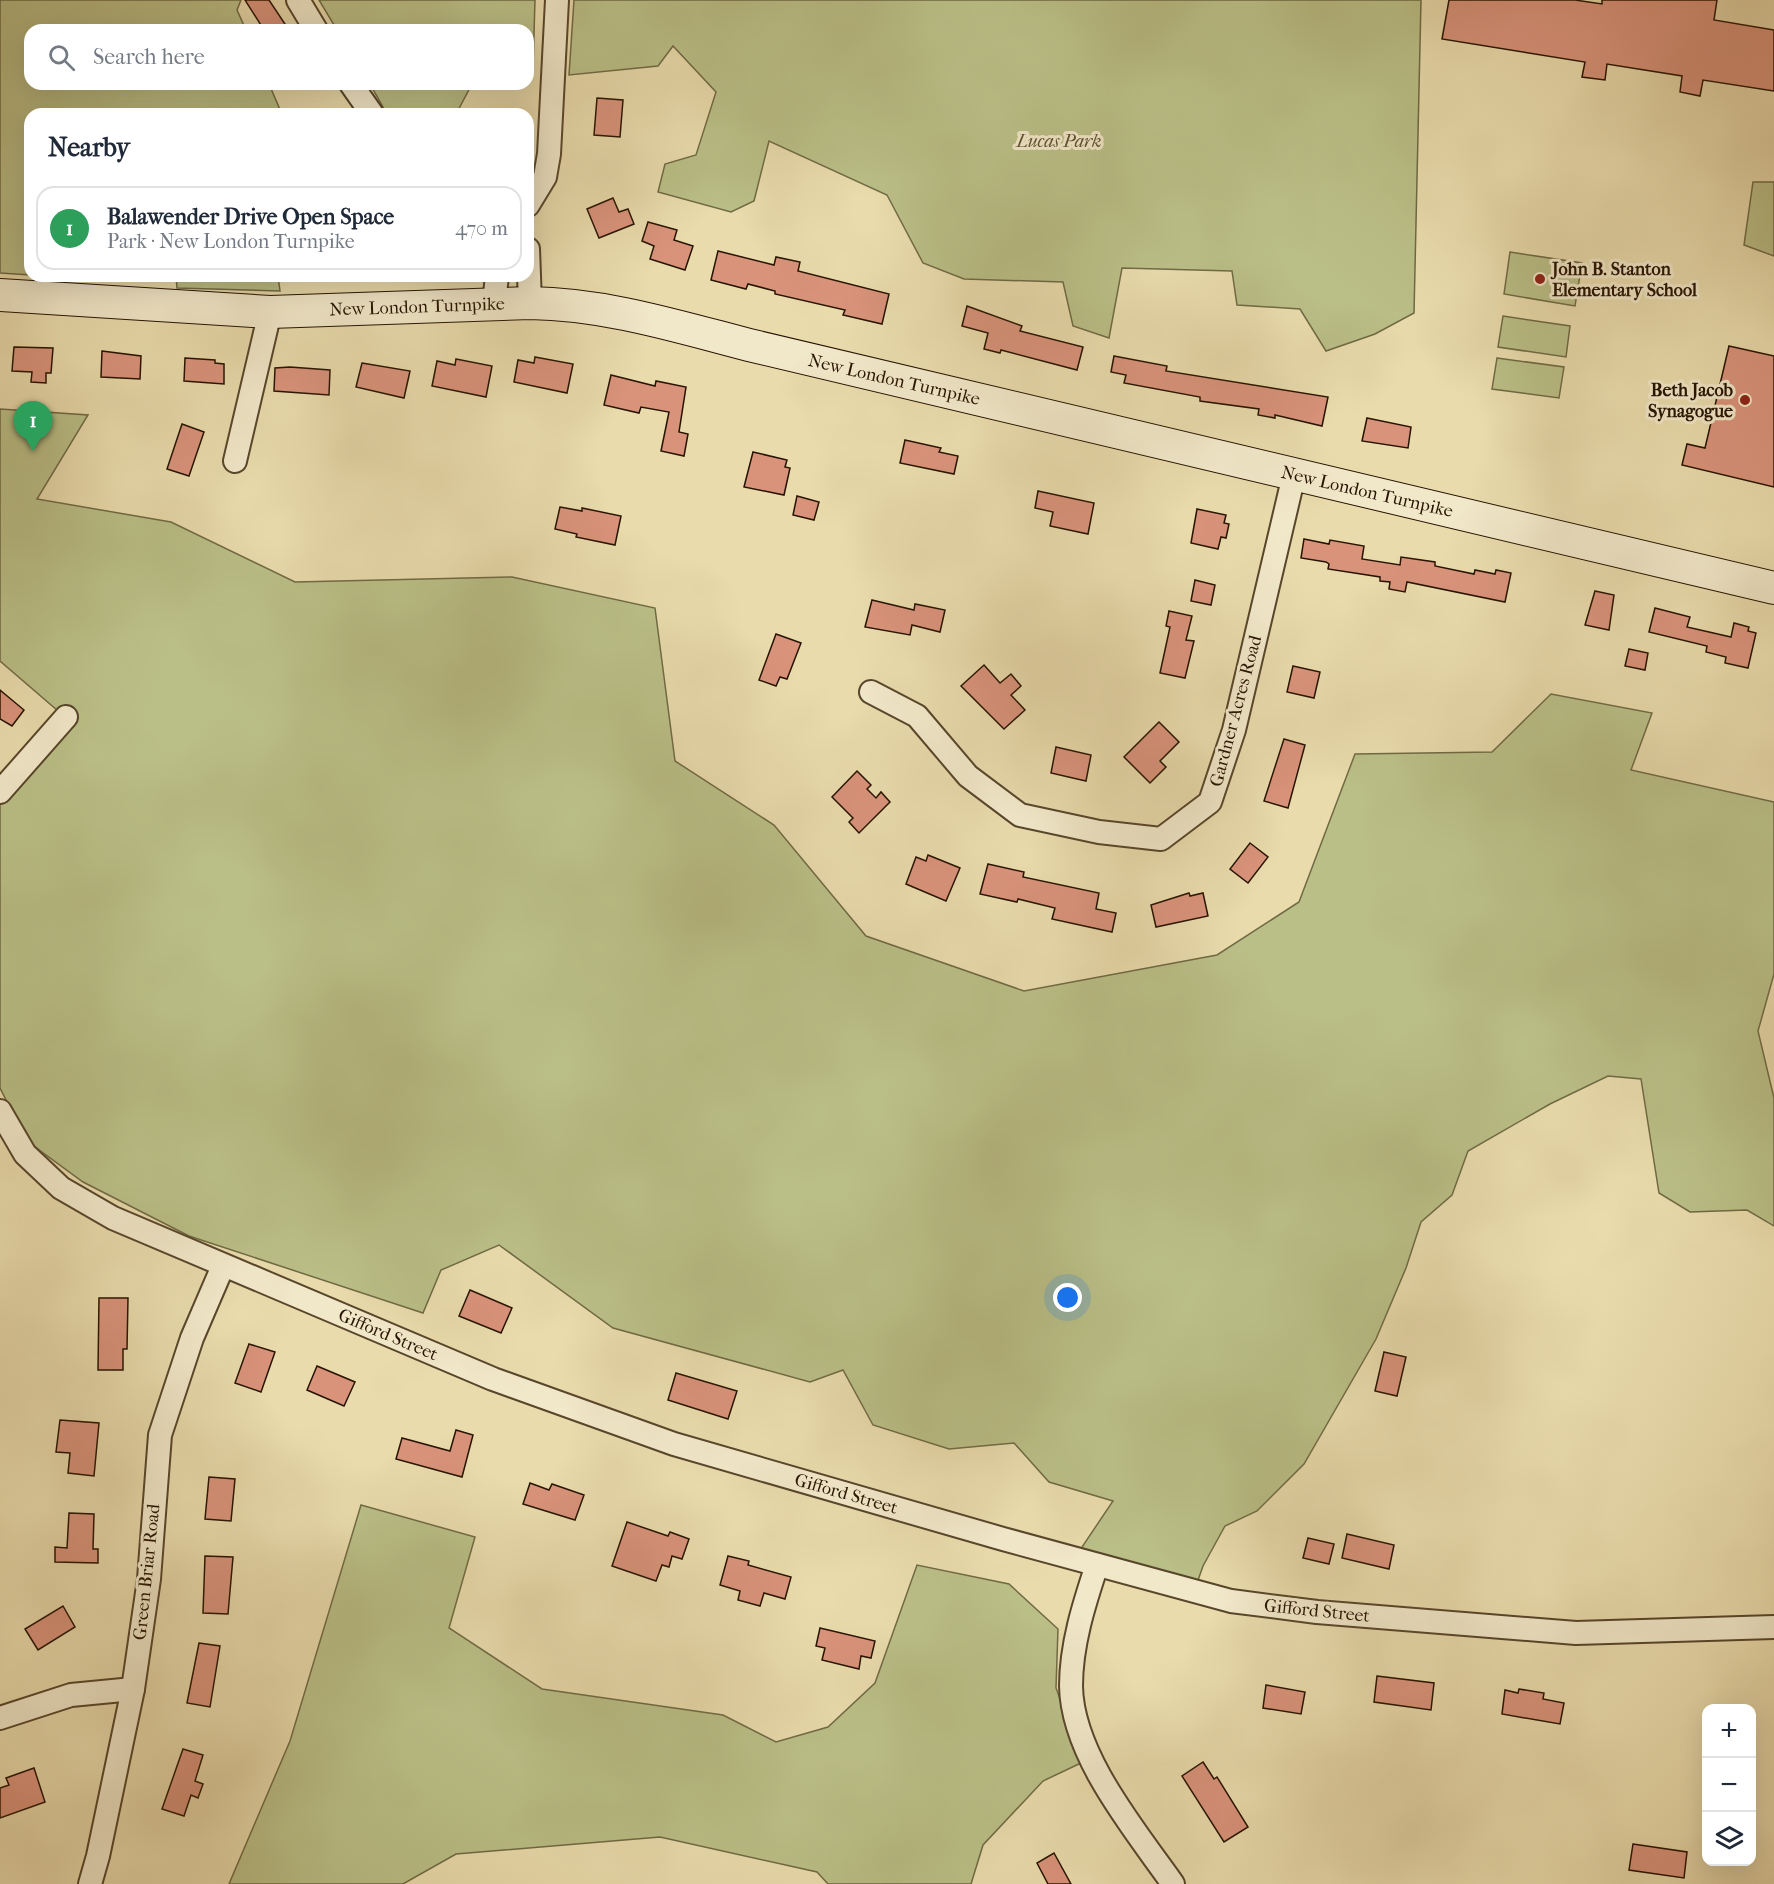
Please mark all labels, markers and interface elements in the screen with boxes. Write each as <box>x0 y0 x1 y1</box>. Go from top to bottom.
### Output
search box <box>24 24 534 90</box>
icon: search <box>45 41 78 74</box>
text: Search here <box>93 44 205 70</box>
park label: Lucas Park <box>1014 131 1102 152</box>
text: Nearby <box>48 132 130 163</box>
text: Balawender Drive Open Space <box>107 204 394 230</box>
text: 1 <box>66 217 73 240</box>
text: 470 m <box>455 217 508 240</box>
text: Park · New London Turnpike <box>107 230 355 253</box>
place label: John B. Stanton Elementary School <box>1550 259 1698 301</box>
marker: John B. Stanton Elementary School <box>1533 272 1547 286</box>
street label: New London Turnpike <box>329 293 505 321</box>
street label: New London Turnpike <box>806 350 982 410</box>
place label: Beth Jacob Synagogue <box>1648 380 1734 422</box>
marker: Beth Jacob Synagogue <box>1738 393 1752 407</box>
pin: 1 <box>14 402 52 451</box>
street label: New London Turnpike <box>1279 462 1455 522</box>
street label: Gardner Acres Road <box>1206 633 1266 789</box>
your location <box>1053 1283 1082 1312</box>
street label: Gifford Street <box>335 1305 442 1366</box>
street label: Gifford Street <box>792 1469 901 1519</box>
street label: Green Briar Road <box>129 1503 165 1641</box>
street label: Gifford Street <box>1263 1595 1372 1627</box>
map controls <box>1702 1704 1756 1866</box>
button: + <box>1702 1704 1756 1758</box>
button: − <box>1702 1758 1756 1812</box>
button: layers <box>1702 1812 1756 1866</box>

